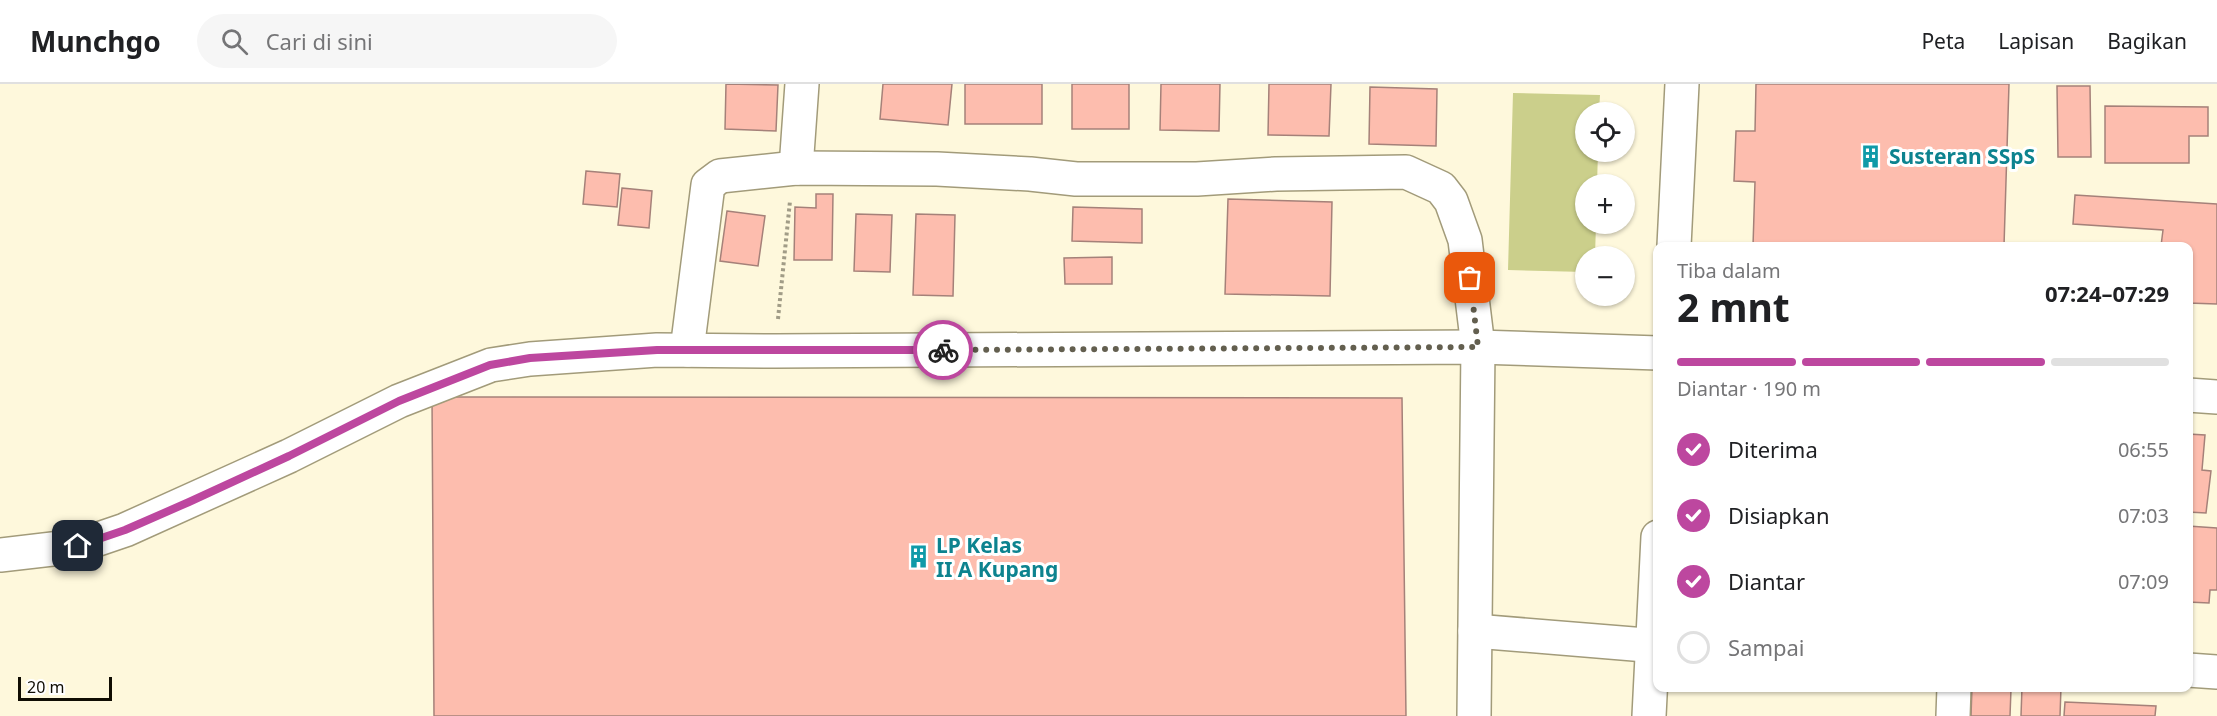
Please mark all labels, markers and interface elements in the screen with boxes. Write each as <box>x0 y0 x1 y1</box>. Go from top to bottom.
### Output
search box <box>197 14 617 68</box>
text: Munchgo <box>30 22 161 60</box>
icon: search <box>218 25 251 58</box>
text: Cari di sini <box>266 26 373 56</box>
text: Peta <box>1921 27 1965 55</box>
text: Lapisan <box>1998 27 2074 55</box>
text: Bagikan <box>2107 27 2187 55</box>
map controls <box>1575 102 1635 306</box>
button: locate <box>1575 102 1635 162</box>
place label: Susteran SSpS <box>1889 142 2035 170</box>
building icon: Susteran SSpS <box>1858 143 1884 169</box>
button: + <box>1575 174 1635 234</box>
button: − <box>1575 246 1635 306</box>
pin <box>1444 252 1495 303</box>
text: Tiba dalam <box>1677 257 1781 284</box>
icon: bag <box>1453 261 1486 294</box>
text: 07:24–07:29 <box>2045 278 2169 308</box>
text: 2 mnt <box>1677 280 1790 333</box>
courier <box>913 320 973 380</box>
icon: bike <box>927 334 960 367</box>
text: Diantar · 190 m <box>1677 375 1821 402</box>
icon: check <box>1677 433 1710 466</box>
text: Diterima <box>1728 434 1818 464</box>
text: 06:55 <box>2118 436 2169 463</box>
icon: check <box>1677 499 1710 532</box>
text: Disiapkan <box>1728 500 1830 530</box>
text: 07:03 <box>2118 502 2169 529</box>
pin <box>52 520 103 571</box>
icon: home <box>61 529 94 562</box>
place label: LP Kelas II A Kupang <box>936 531 1058 583</box>
building icon: LP Kelas II A Kupang <box>905 544 931 570</box>
icon: check <box>1677 565 1710 598</box>
text: Diantar <box>1728 566 1805 596</box>
text: 07:09 <box>2118 568 2169 595</box>
text: Sampai <box>1728 632 1805 662</box>
scale bar <box>18 674 112 702</box>
text: 20 m <box>27 676 64 698</box>

